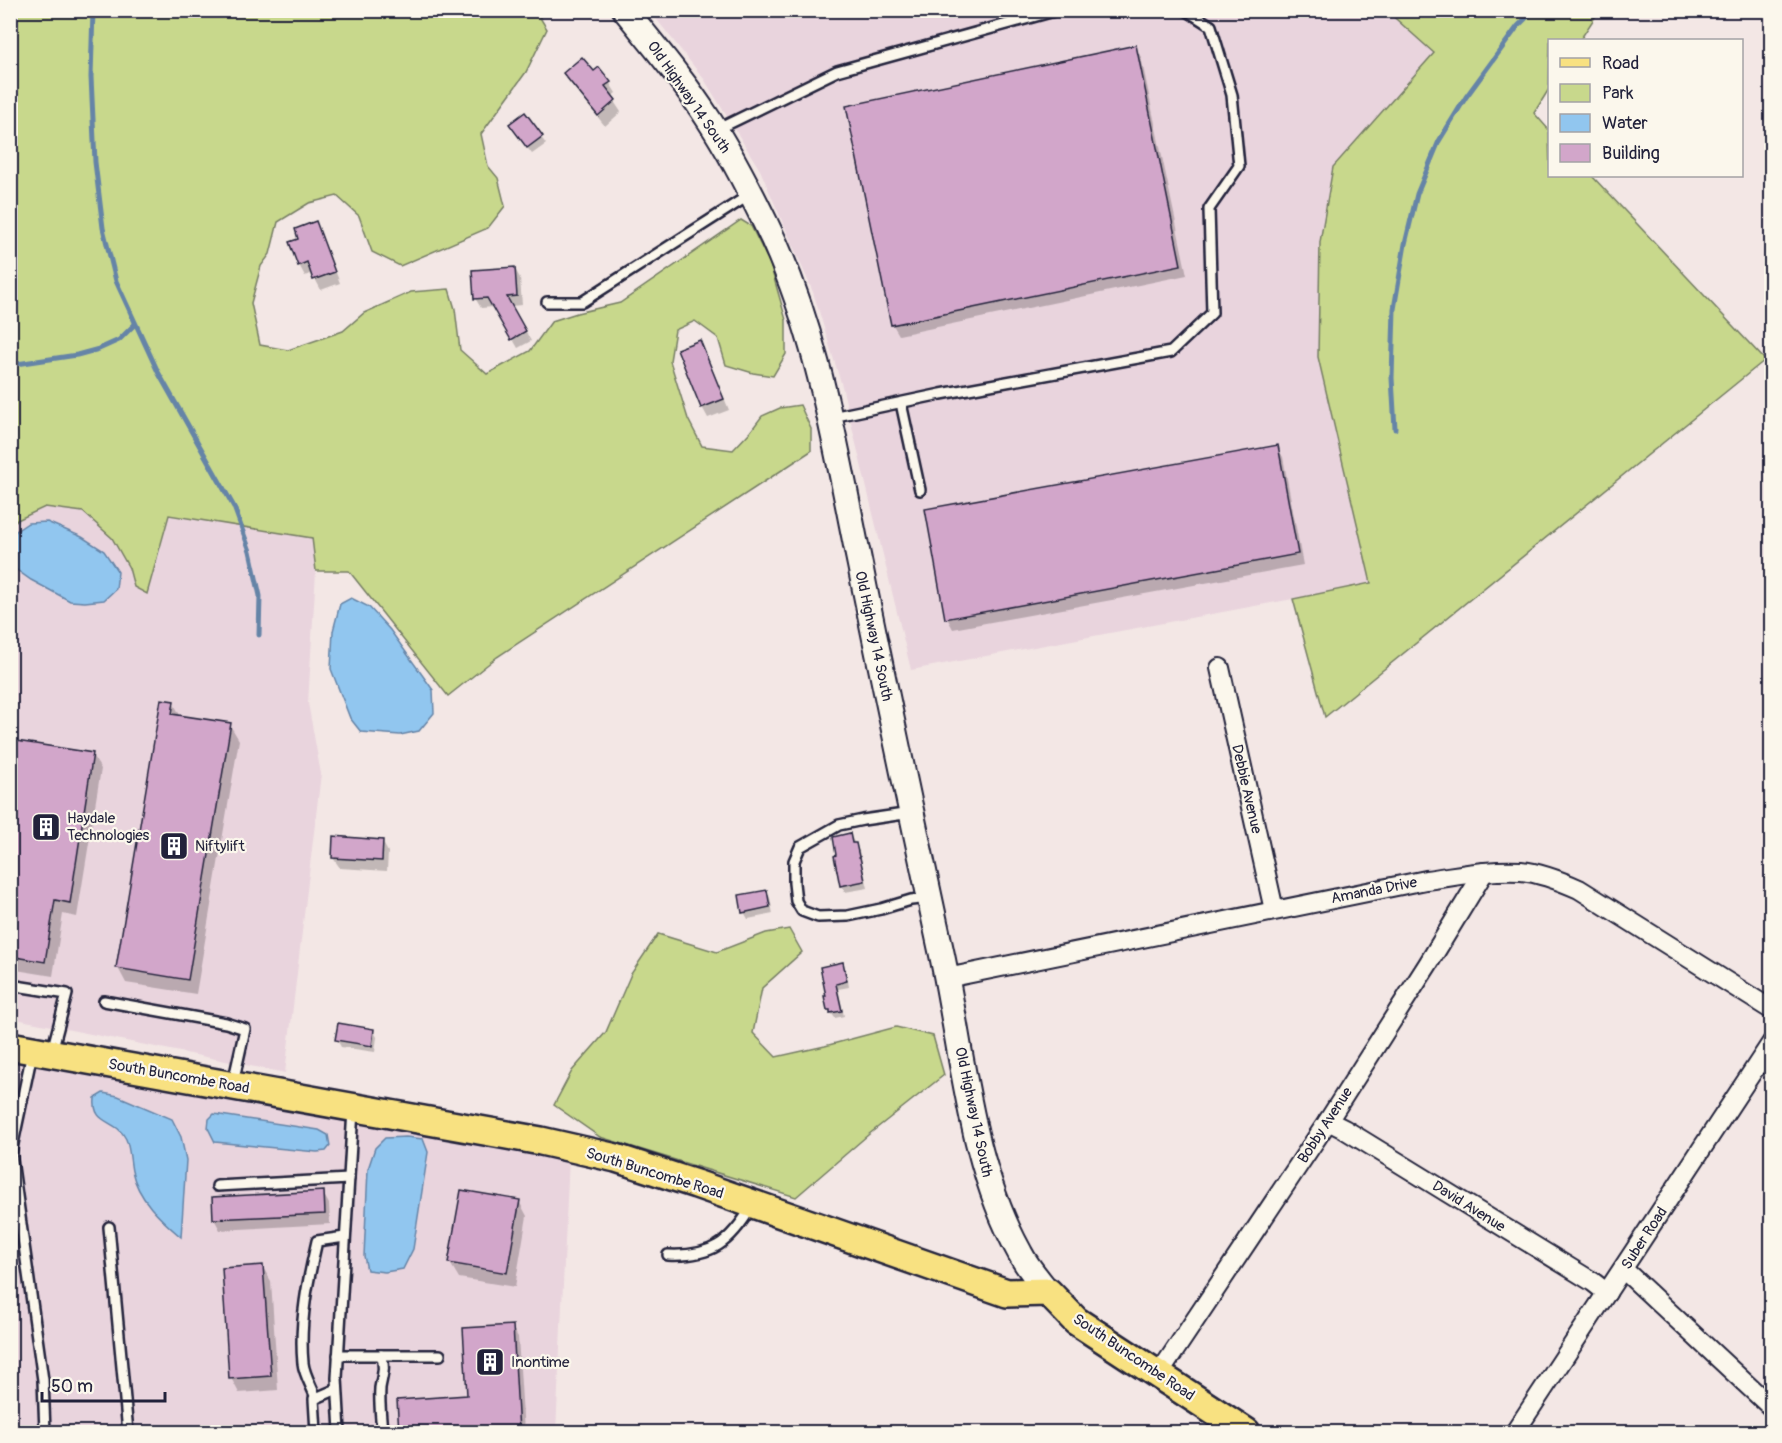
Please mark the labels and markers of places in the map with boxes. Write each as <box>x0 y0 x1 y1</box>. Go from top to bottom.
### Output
place label: Haydale Technologies <box>67 809 150 845</box>
building icon: Haydale Technologies <box>30 811 62 843</box>
building icon: Niftylift <box>158 830 190 862</box>
place label: Niftylift <box>195 837 246 856</box>
building icon: Inontime <box>474 1346 506 1378</box>
place label: Inontime <box>511 1353 570 1372</box>

